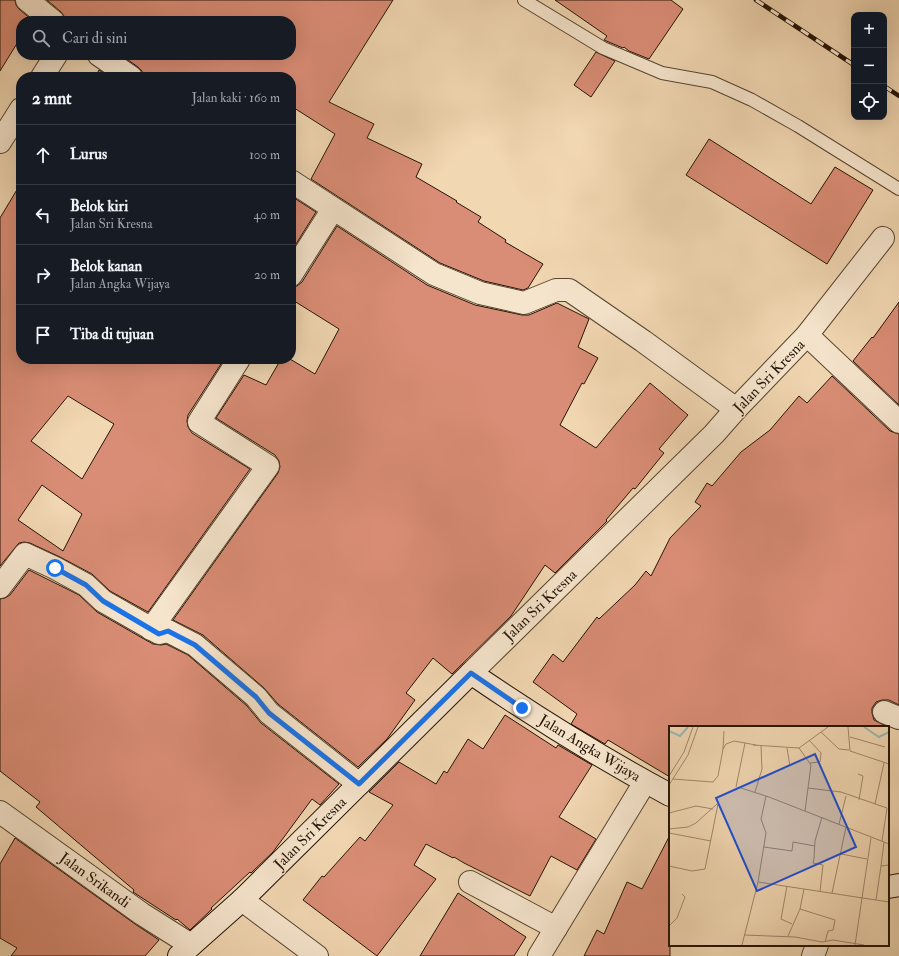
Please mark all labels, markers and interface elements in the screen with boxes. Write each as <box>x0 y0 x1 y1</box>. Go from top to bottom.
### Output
map controls <box>851 12 887 120</box>
button: + <box>851 12 887 48</box>
search box <box>16 16 296 60</box>
icon: search <box>30 27 52 49</box>
text: Cari di sini <box>62 29 127 48</box>
button: − <box>851 48 887 84</box>
button: locate <box>851 84 887 120</box>
text: 2 mnt <box>32 88 72 109</box>
text: Jalan kaki · 160 m <box>192 90 280 106</box>
icon: ahead <box>32 144 54 166</box>
text: Lurus <box>70 145 107 164</box>
text: 100 m <box>249 147 280 163</box>
text: Belok kiri <box>70 197 128 216</box>
icon: left <box>32 204 54 226</box>
text: 40 m <box>254 207 280 223</box>
text: Jalan Sri Kresna <box>70 216 153 232</box>
text: Belok kanan <box>70 257 142 276</box>
icon: right <box>32 264 54 286</box>
text: 20 m <box>254 267 280 283</box>
text: Jalan Angka Wijaya <box>70 276 170 292</box>
icon: arrive <box>32 324 54 346</box>
text: Tiba di tujuan <box>70 325 154 344</box>
street label: Jalan Sri Kresna <box>729 335 811 419</box>
route start <box>46 559 64 577</box>
street label: Jalan Sri Kresna <box>499 565 582 647</box>
route end <box>513 699 531 717</box>
street label: Jalan Angka Wijaya <box>534 710 645 788</box>
inset map <box>669 726 889 946</box>
street label: Jalan Sri Kresna <box>269 792 352 875</box>
street label: Jalan Srikandi <box>54 848 134 913</box>

